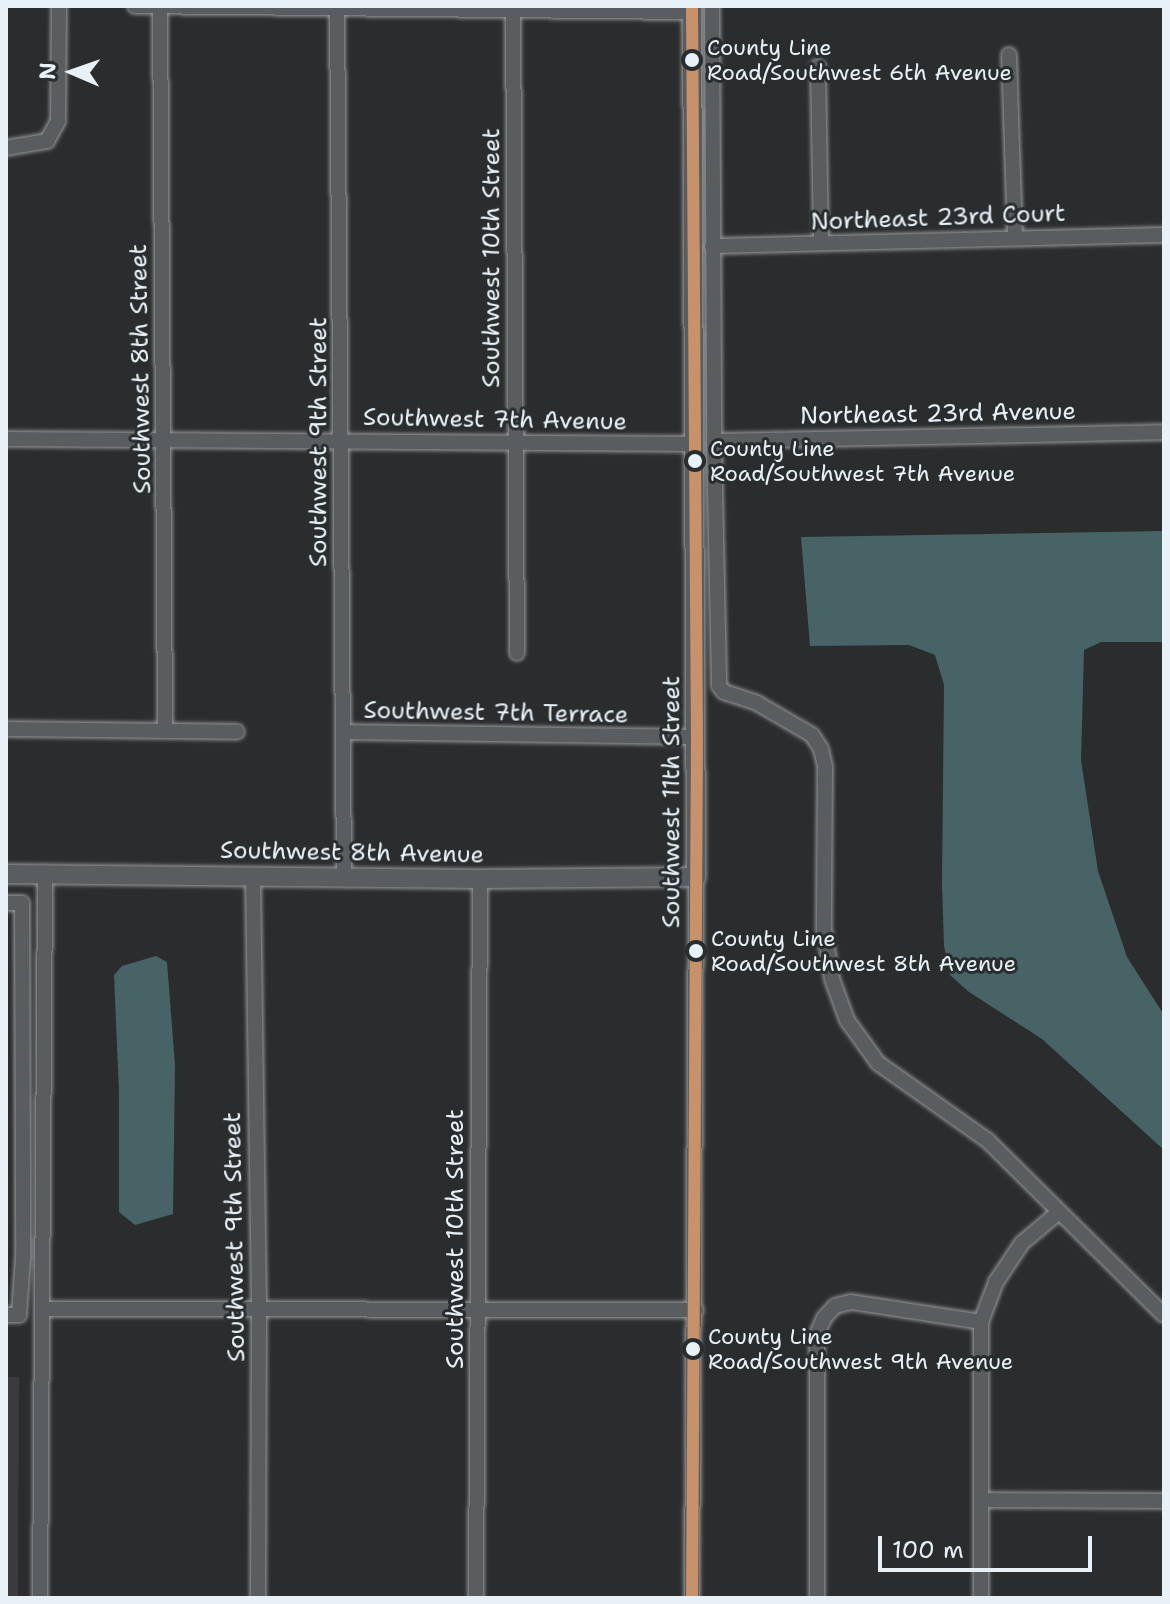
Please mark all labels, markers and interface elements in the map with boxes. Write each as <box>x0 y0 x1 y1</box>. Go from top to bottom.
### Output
north arrow <box>32 32 112 112</box>
place label: County Line Road/Southwest 6th Avenue <box>707 34 1012 86</box>
marker: County Line Road/Southwest 6th Avenue <box>684 52 700 68</box>
text: N <box>33 62 62 80</box>
street label: Southwest 10th Street <box>478 128 506 388</box>
street label: Northeast 23rd Court <box>810 199 1066 237</box>
street label: Southwest 8th Street <box>124 244 158 494</box>
street label: Southwest 9th Street <box>305 317 333 567</box>
street label: Northeast 23rd Avenue <box>800 397 1076 431</box>
street label: Southwest 7th Avenue <box>363 403 627 437</box>
place label: County Line Road/Southwest 7th Avenue <box>710 435 1015 486</box>
marker: County Line Road/Southwest 7th Avenue <box>687 453 703 469</box>
street label: Southwest 11th Street <box>658 676 686 928</box>
street label: Southwest 7th Terrace <box>363 696 629 730</box>
street label: Southwest 8th Avenue <box>220 836 484 870</box>
place label: County Line Road/Southwest 8th Avenue <box>711 925 1016 976</box>
marker: County Line Road/Southwest 8th Avenue <box>688 943 704 959</box>
street label: Southwest 10th Street <box>442 1109 470 1369</box>
street label: Southwest 9th Street <box>218 1112 252 1362</box>
place label: County Line Road/Southwest 9th Avenue <box>708 1323 1013 1374</box>
marker: County Line Road/Southwest 9th Avenue <box>685 1341 701 1357</box>
scale bar <box>882 1520 1096 1570</box>
text: 100 m <box>892 1534 964 1566</box>

